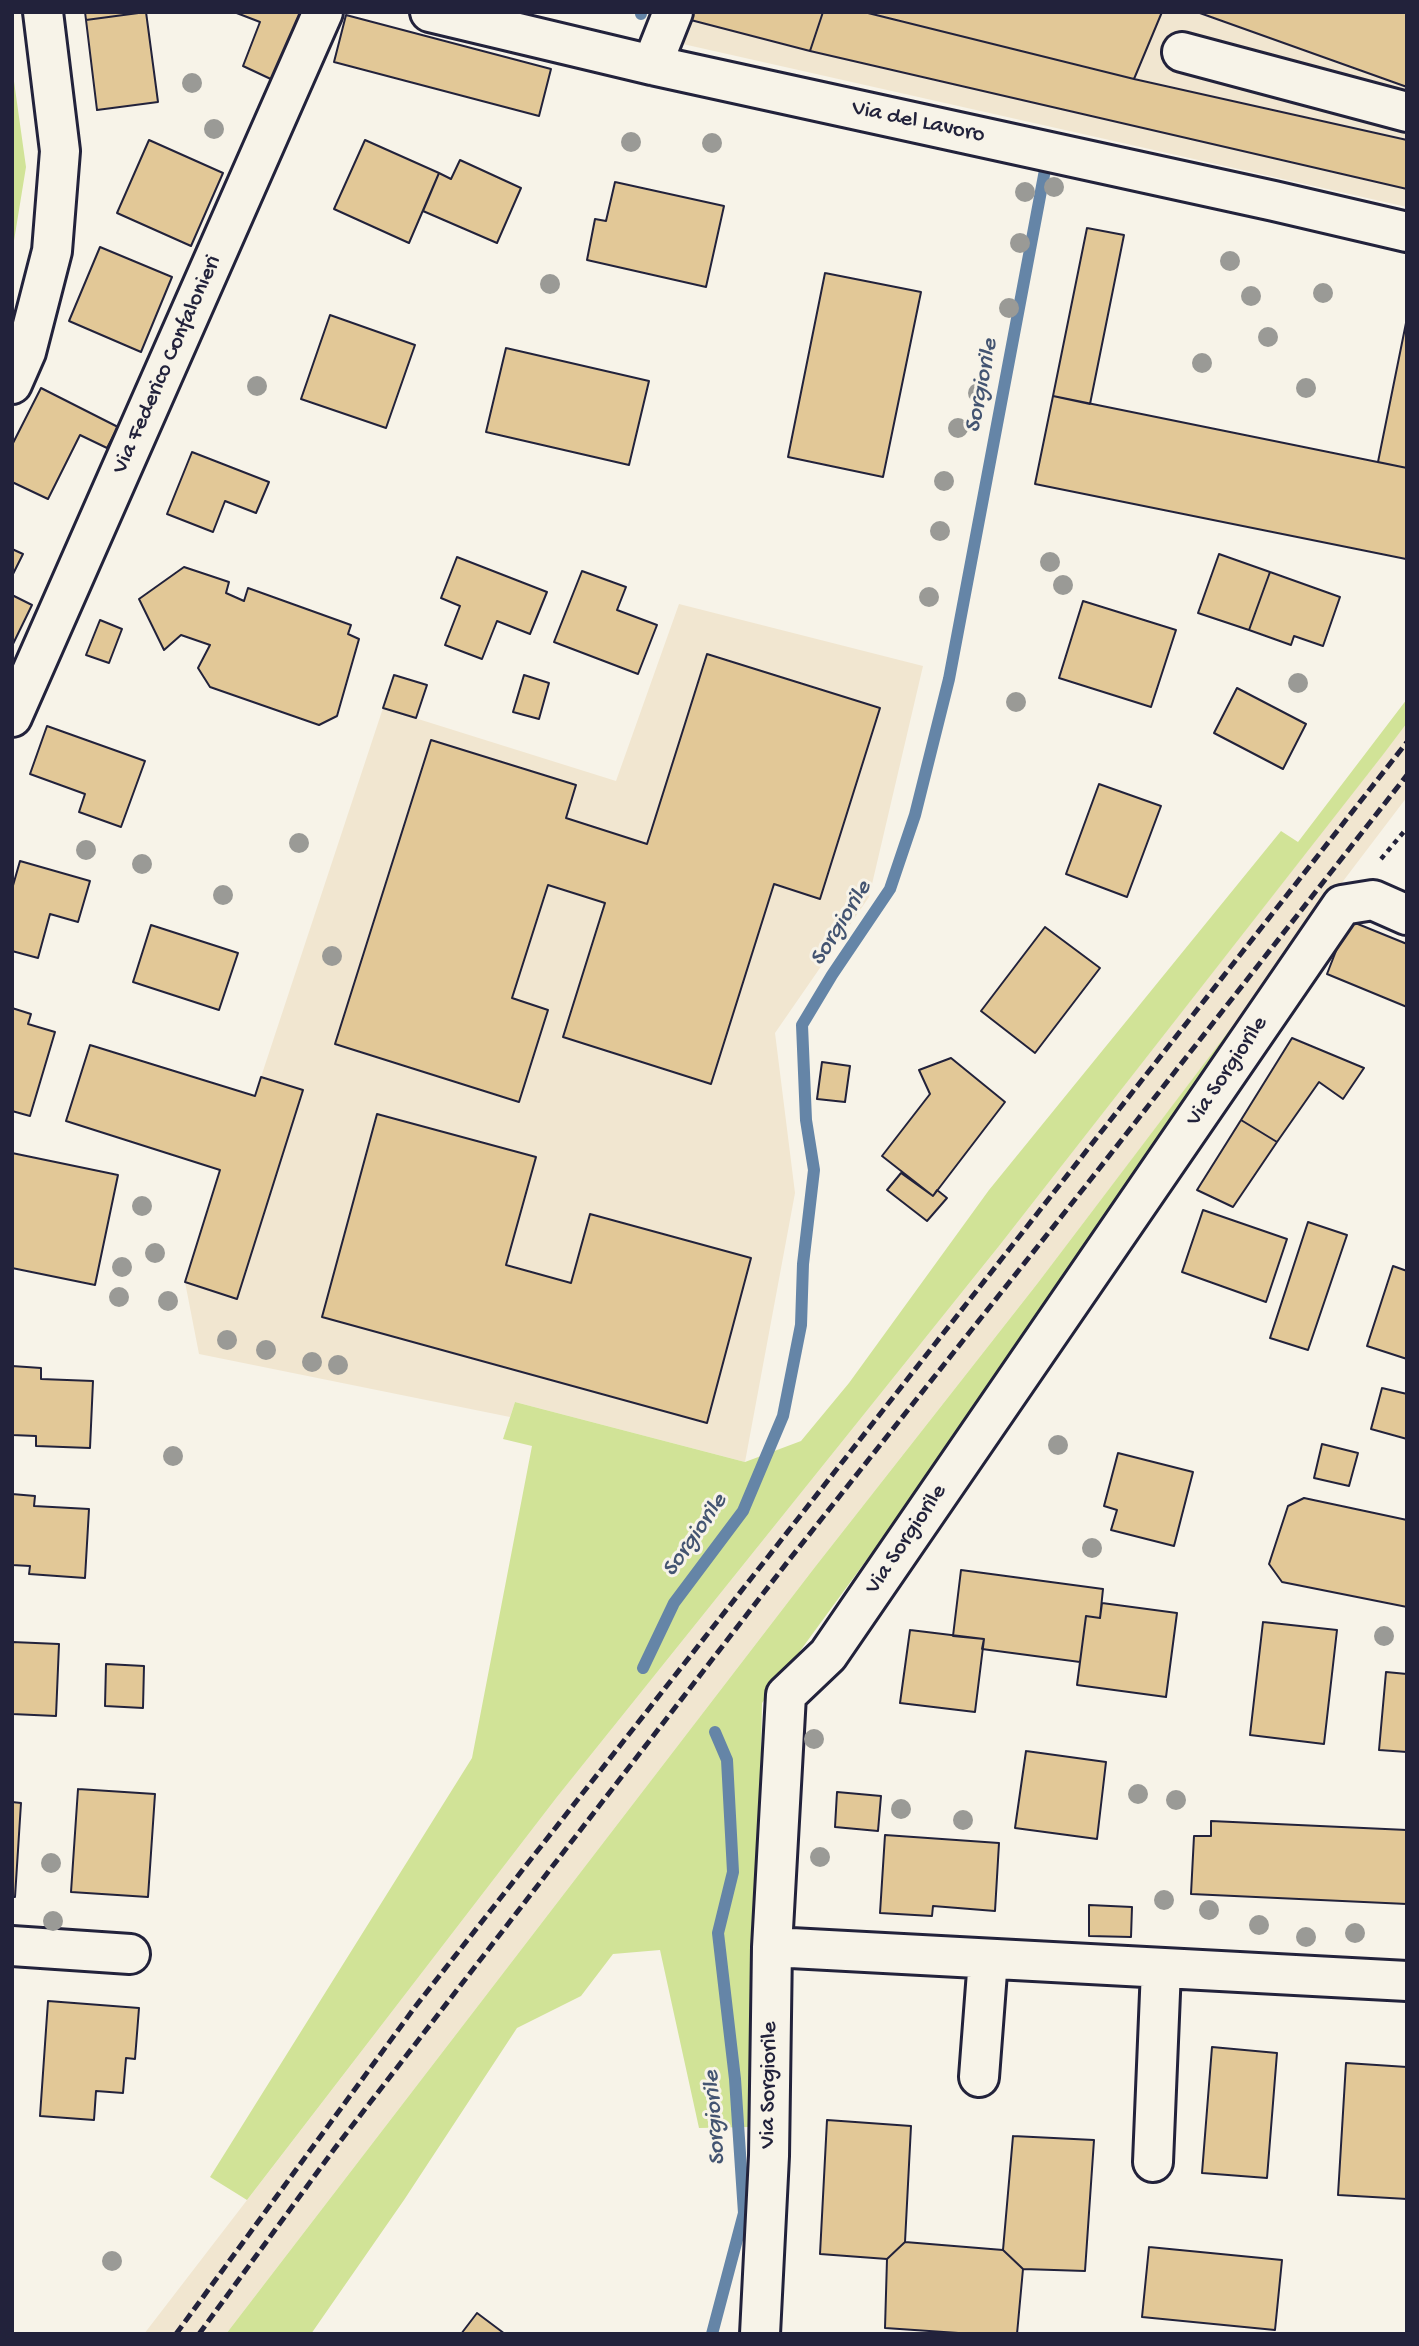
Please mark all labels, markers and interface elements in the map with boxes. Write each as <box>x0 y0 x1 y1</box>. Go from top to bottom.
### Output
street label: Via del Lavoro <box>849 95 987 151</box>
street label: Via Federico Confalonieri <box>107 251 229 479</box>
water label: Sorgiorile <box>960 337 1006 435</box>
water label: Sorgiorile <box>805 876 879 972</box>
street label: Via Sorgiorile <box>1181 1012 1275 1132</box>
street label: Via Sorgiorile <box>860 1480 954 1600</box>
water label: Sorgiorile <box>657 1489 735 1583</box>
street label: Via Sorgiorile <box>755 2021 785 2149</box>
water label: Sorgiorile <box>698 2070 734 2166</box>

